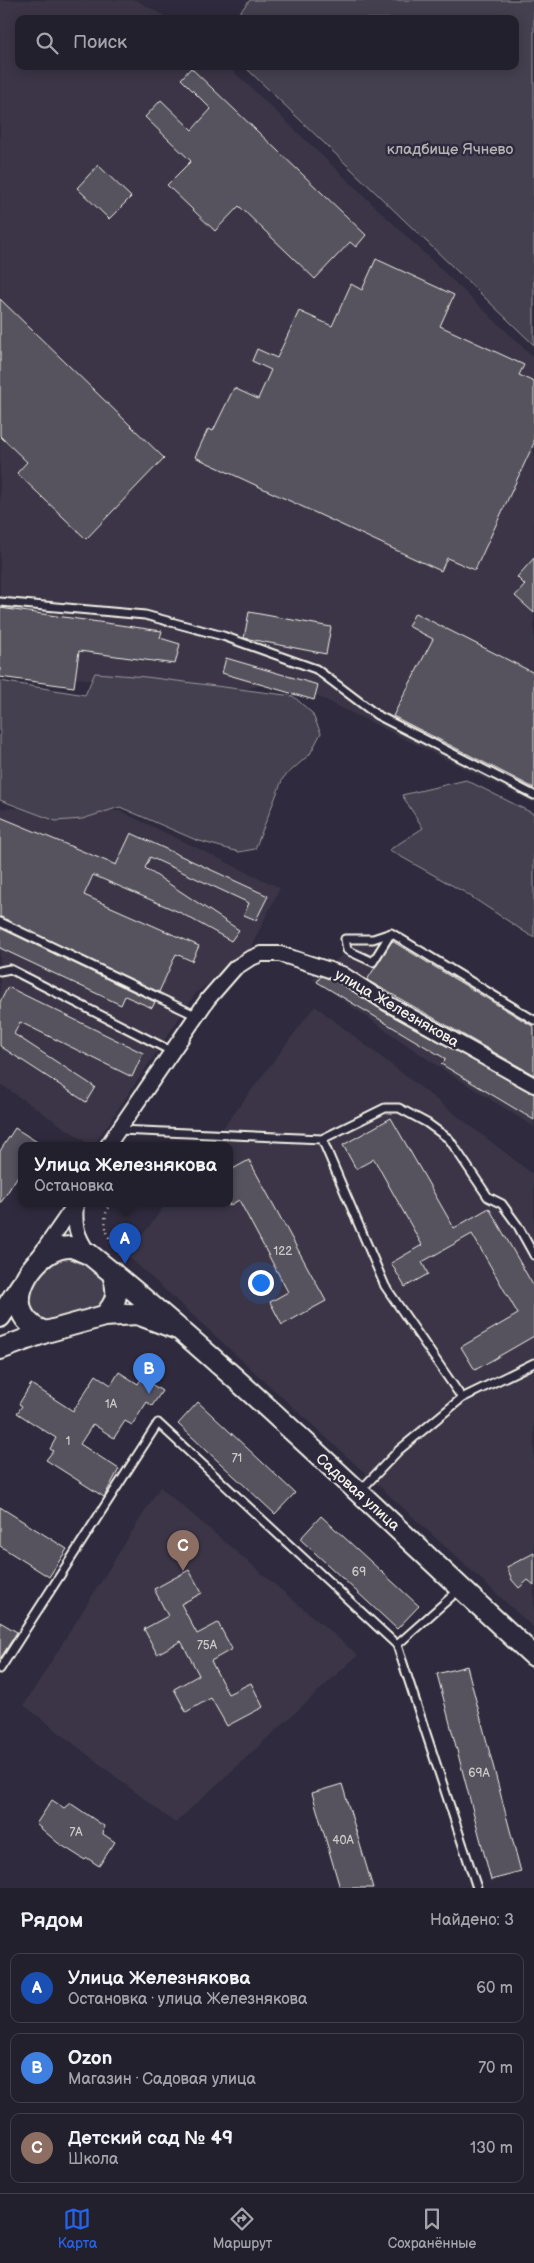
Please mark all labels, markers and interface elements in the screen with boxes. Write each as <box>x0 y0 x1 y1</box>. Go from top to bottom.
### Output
search box <box>15 15 519 70</box>
icon: search <box>33 29 61 57</box>
text: Поиск <box>73 31 127 54</box>
park label: кладбище Ячнево <box>387 140 513 159</box>
street label: улица Железнякова <box>331 965 462 1052</box>
popup <box>18 1142 233 1207</box>
text: Улица Железнякова <box>34 1154 217 1177</box>
text: Остановка <box>34 1177 114 1196</box>
pin: A <box>109 1223 141 1264</box>
house number: 122 <box>274 1244 292 1259</box>
your location <box>248 1270 274 1296</box>
pin: B <box>133 1353 165 1394</box>
house number: 1А <box>105 1397 118 1412</box>
house number: 1 <box>66 1434 70 1449</box>
street label: Садовая улица <box>312 1450 404 1535</box>
house number: 71 <box>232 1451 242 1466</box>
pin: C <box>167 1530 199 1571</box>
house number: 69 <box>352 1565 366 1580</box>
house number: 75А <box>197 1638 218 1653</box>
house number: 69А <box>468 1766 490 1781</box>
house number: 7А <box>69 1825 83 1840</box>
house number: 40А <box>332 1833 355 1848</box>
text: Рядом <box>20 1908 83 1933</box>
text: Найдено: 3 <box>430 1911 514 1930</box>
text: Улица Железнякова <box>68 1967 250 1990</box>
text: A <box>32 1979 42 1998</box>
text: 60 m <box>476 1979 513 1998</box>
text: Остановка · улица Железнякова <box>68 1990 307 2009</box>
text: Ozon <box>68 2047 112 2070</box>
text: B <box>31 2059 43 2078</box>
text: 70 m <box>478 2059 513 2078</box>
text: Магазин · Садовая улица <box>68 2070 256 2089</box>
text: Детский сад № 49 <box>68 2127 233 2150</box>
text: C <box>31 2139 43 2158</box>
text: 130 m <box>470 2139 513 2158</box>
text: Школа <box>68 2150 118 2169</box>
tab: Карта <box>58 2205 97 2252</box>
tab: Маршрут <box>213 2205 272 2252</box>
tab: Сохранённые <box>388 2205 476 2252</box>

